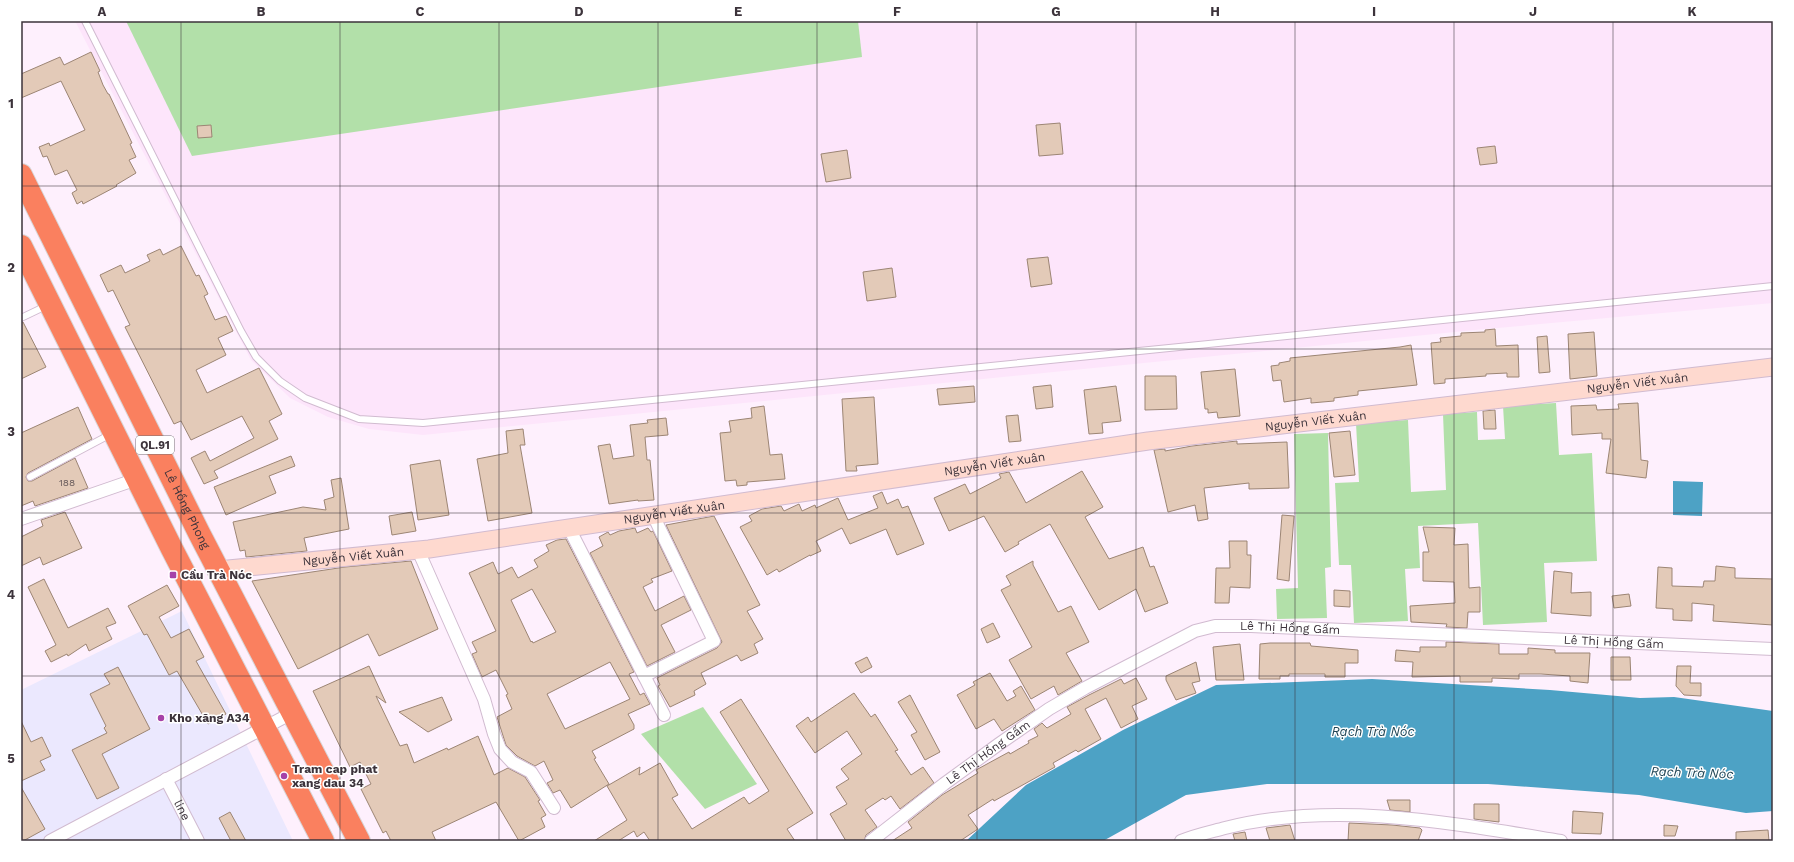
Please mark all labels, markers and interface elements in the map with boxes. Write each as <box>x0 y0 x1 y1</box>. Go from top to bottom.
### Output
text: A <box>98 4 107 19</box>
text: B <box>257 4 266 19</box>
text: C <box>416 4 425 19</box>
text: D <box>574 4 584 19</box>
text: E <box>734 4 742 19</box>
text: F <box>893 4 901 19</box>
text: G <box>1051 4 1061 19</box>
text: H <box>1210 4 1220 19</box>
text: I <box>1372 4 1376 19</box>
text: J <box>1529 4 1537 19</box>
text: K <box>1687 4 1697 19</box>
text: 1 <box>8 96 14 111</box>
text: 2 <box>7 260 15 275</box>
street label: Nguyễn Viết Xuân <box>1586 370 1689 396</box>
street label: Nguyễn Viết Xuân <box>1264 408 1367 434</box>
text: 3 <box>7 424 15 439</box>
road number: QL.91 <box>136 436 174 454</box>
street label: Nguyễn Viết Xuân <box>943 450 1046 479</box>
street label: Lê Hồng Phong <box>161 467 213 552</box>
house number: 188 <box>59 477 75 488</box>
street label: Nguyễn Viết Xuân <box>623 498 726 527</box>
street label: Nguyễn Viết Xuân <box>302 545 405 569</box>
place label: Cầu Trà Nóc <box>181 568 252 582</box>
marker: Cầu Trà Nóc <box>168 570 178 580</box>
text: 4 <box>7 587 16 602</box>
street label: Lê Thị Hồng Gấm <box>1240 619 1341 637</box>
street label: Lê Thị Hồng Gấm <box>1563 633 1664 651</box>
place label: Kho xăng A34 <box>169 711 250 725</box>
marker: Kho xăng A34 <box>156 713 166 723</box>
street label: Lê Thị Hồng Gấm <box>943 717 1033 787</box>
water label: Rạch Trà Nóc <box>1332 724 1414 739</box>
text: 5 <box>7 751 15 766</box>
place label: Tram cap phat xang dau 34 <box>292 762 378 790</box>
water label: Rạch Trà Nóc <box>1650 764 1734 781</box>
marker: Tram cap phat xang dau 34 <box>279 771 289 781</box>
street label: line <box>171 797 193 823</box>

